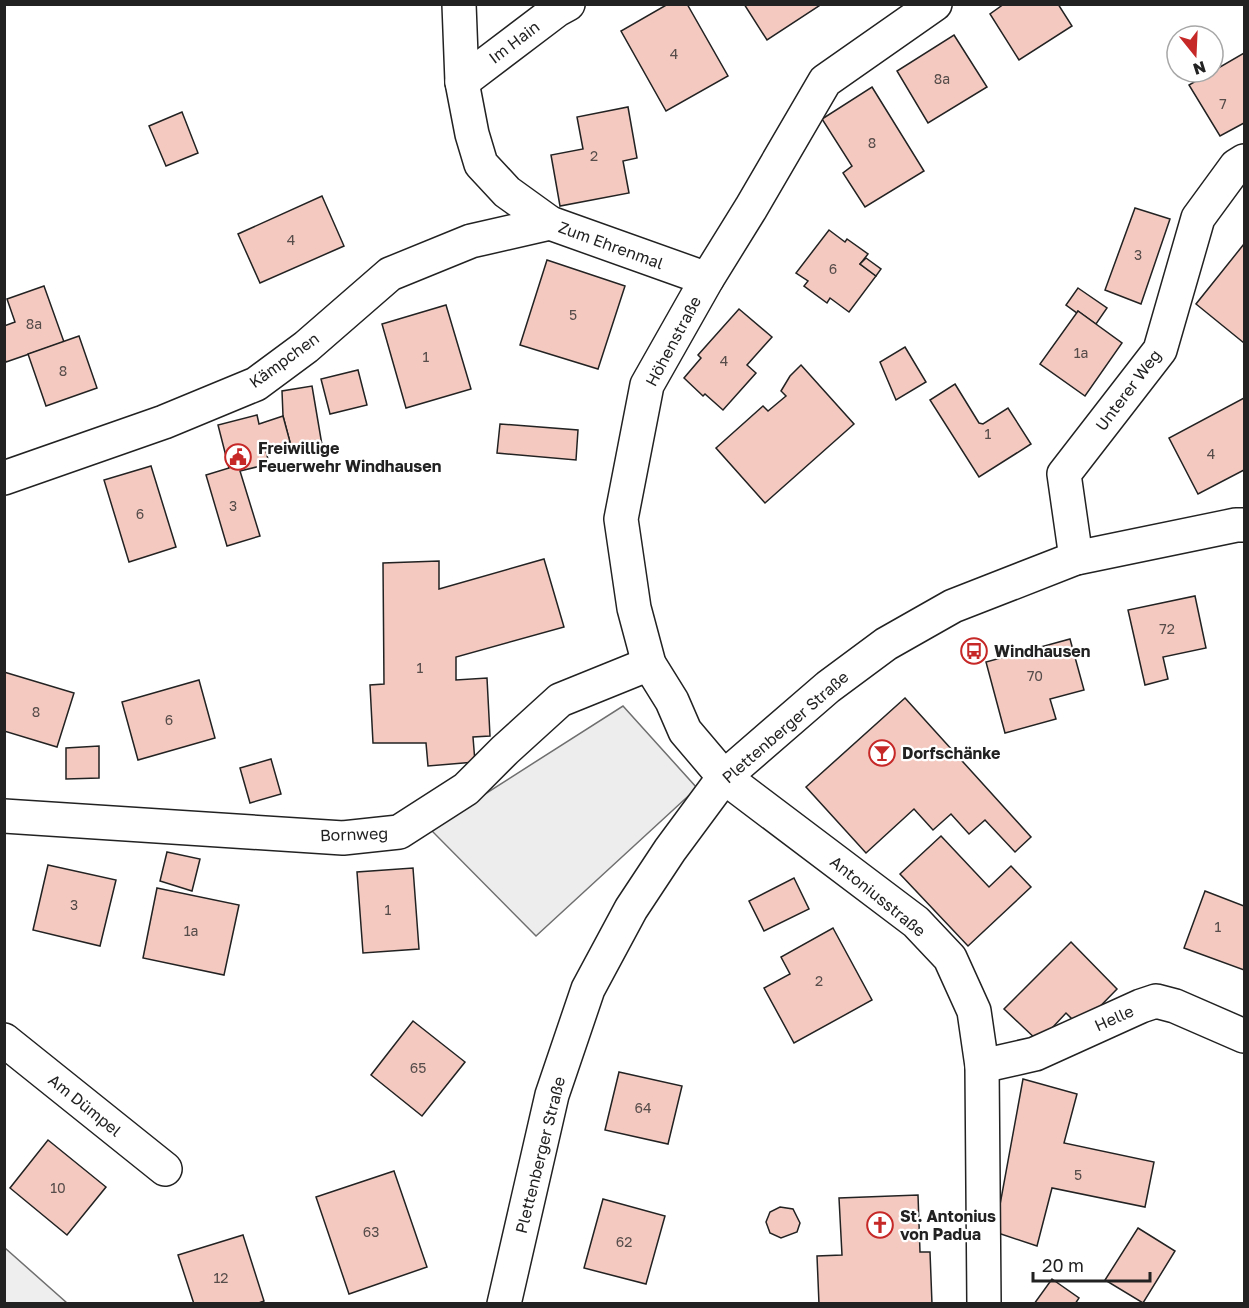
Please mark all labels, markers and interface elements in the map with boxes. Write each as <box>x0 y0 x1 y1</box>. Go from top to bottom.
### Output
street label: Im Hain <box>485 16 543 68</box>
north arrow <box>1165 24 1225 84</box>
house number: 4 <box>670 45 678 62</box>
text: N <box>1191 57 1209 80</box>
house number: 8a <box>934 70 950 87</box>
house number: 7 <box>1219 95 1227 112</box>
house number: 8 <box>868 134 876 151</box>
house number: 2 <box>590 147 598 164</box>
street label: Zum Ehrenmal <box>556 217 666 273</box>
house number: 4 <box>287 231 295 248</box>
house number: 3 <box>1134 246 1142 263</box>
house number: 6 <box>829 260 837 277</box>
street label: Höhenstraße <box>641 292 705 390</box>
house number: 5 <box>569 306 577 323</box>
house number: 8a <box>26 315 42 332</box>
street label: Kämpchen <box>245 328 323 392</box>
house number: 1a <box>1074 344 1088 361</box>
street label: Unterer Weg <box>1091 345 1165 435</box>
house number: 1 <box>423 348 430 365</box>
house number: 4 <box>720 352 728 369</box>
house number: 8 <box>59 362 67 379</box>
house number: 1 <box>985 425 992 442</box>
place label: Freiwillige Feuerwehr Windhausen <box>258 438 441 476</box>
public building icon: Freiwillige Feuerwehr Windhausen <box>223 442 253 472</box>
house number: 4 <box>1207 445 1215 462</box>
house number: 3 <box>229 497 237 514</box>
house number: 6 <box>136 505 144 522</box>
house number: 72 <box>1159 620 1175 637</box>
bus stop icon: Windhausen <box>959 636 989 666</box>
place label: Windhausen <box>994 641 1090 661</box>
house number: 1 <box>417 659 424 676</box>
street label: Plettenberger Straße <box>718 667 852 787</box>
house number: 70 <box>1027 667 1043 684</box>
house number: 8 <box>32 703 40 720</box>
house number: 6 <box>165 711 173 728</box>
bar icon: Dorfschänke <box>867 738 897 768</box>
place label: Dorfschänke <box>902 743 1001 763</box>
street label: Bornweg <box>320 823 388 845</box>
street label: Antoniusstraße <box>826 851 930 941</box>
house number: 3 <box>70 896 78 913</box>
house number: 1 <box>385 901 392 918</box>
house number: 1 <box>1215 918 1222 935</box>
house number: 1a <box>184 922 198 939</box>
house number: 2 <box>815 972 823 989</box>
street label: Helle <box>1091 1001 1137 1035</box>
house number: 65 <box>410 1059 426 1076</box>
street label: Am Dümpel <box>44 1069 126 1141</box>
street label: Plettenberger Straße <box>511 1074 569 1236</box>
house number: 64 <box>634 1099 652 1116</box>
house number: 5 <box>1074 1166 1082 1183</box>
house number: 10 <box>50 1179 66 1196</box>
place label: St. Antonius von Padua <box>900 1206 996 1244</box>
church icon: St. Antonius von Padua <box>865 1210 895 1240</box>
house number: 63 <box>363 1223 379 1240</box>
house number: 62 <box>616 1233 632 1250</box>
scale bar <box>1033 1245 1150 1283</box>
text: 20 m <box>1042 1254 1084 1276</box>
house number: 12 <box>214 1269 228 1286</box>

